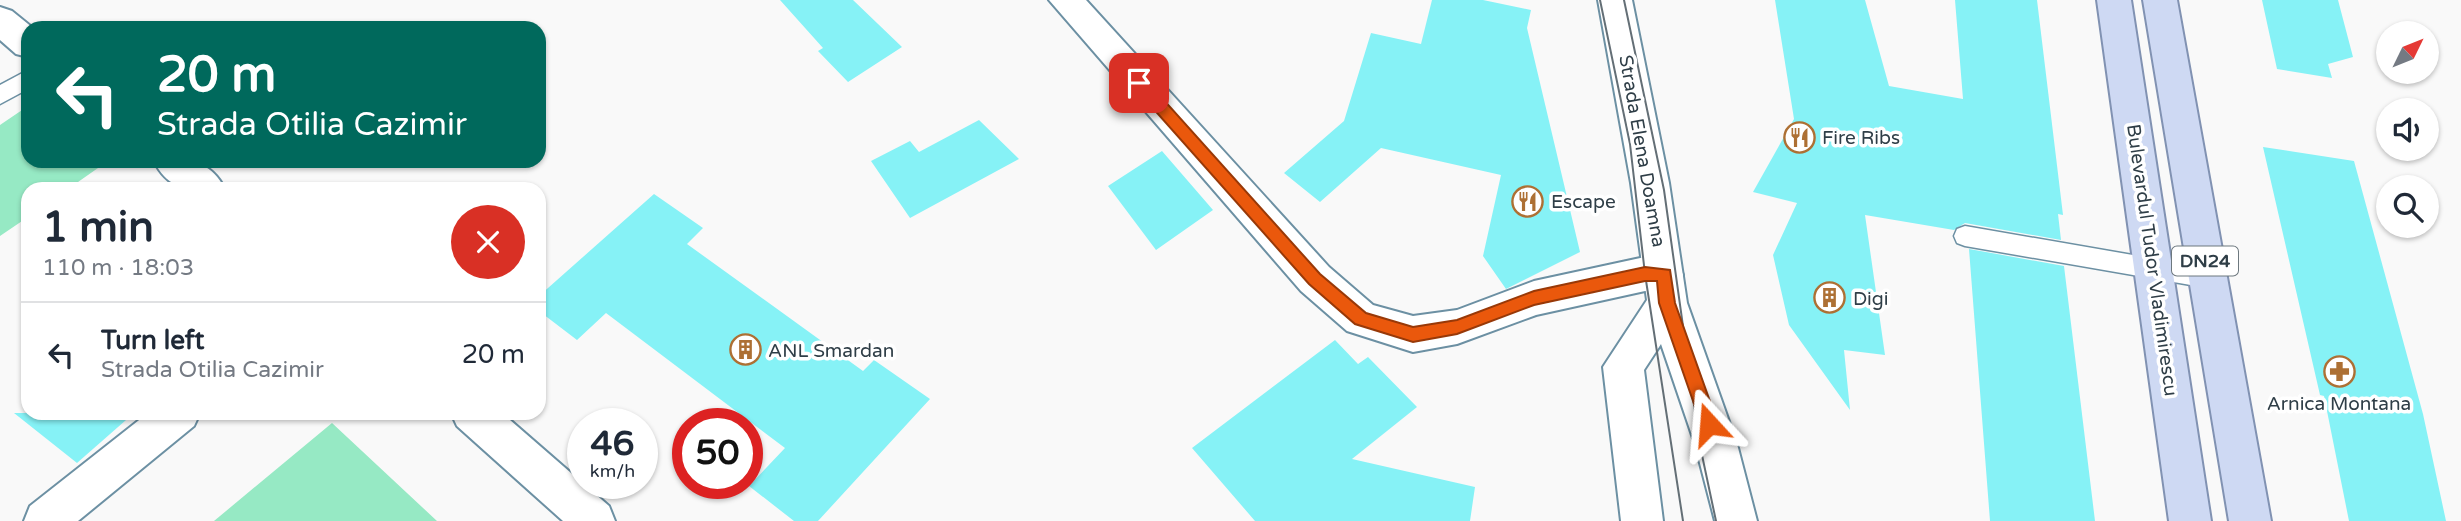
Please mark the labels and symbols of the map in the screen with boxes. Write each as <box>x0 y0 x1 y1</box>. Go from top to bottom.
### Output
north arrow <box>2376 21 2440 84</box>
pin <box>1109 53 1169 113</box>
street label: Strada Elena Doamna <box>1614 53 1670 249</box>
restaurant icon: Fire Ribs <box>1782 120 1816 154</box>
street label: Bulevardul Tudor Vladimirescu <box>2122 123 2182 398</box>
place label: Fire Ribs <box>1822 127 1900 149</box>
restaurant icon: Escape <box>1511 184 1545 218</box>
place label: Escape <box>1551 191 1616 213</box>
road number: DN24 <box>2172 246 2238 276</box>
building icon: Digi <box>1813 281 1847 315</box>
place label: Digi <box>1853 288 1889 310</box>
building icon: ANL Smardan <box>728 333 762 367</box>
place label: ANL Smardan <box>768 340 894 362</box>
pharmacy icon: Arnica Montana <box>2322 355 2356 389</box>
position arrow <box>1672 387 1746 461</box>
place label: Arnica Montana <box>2267 393 2411 415</box>
speed limit sign: 50 <box>672 408 763 499</box>

